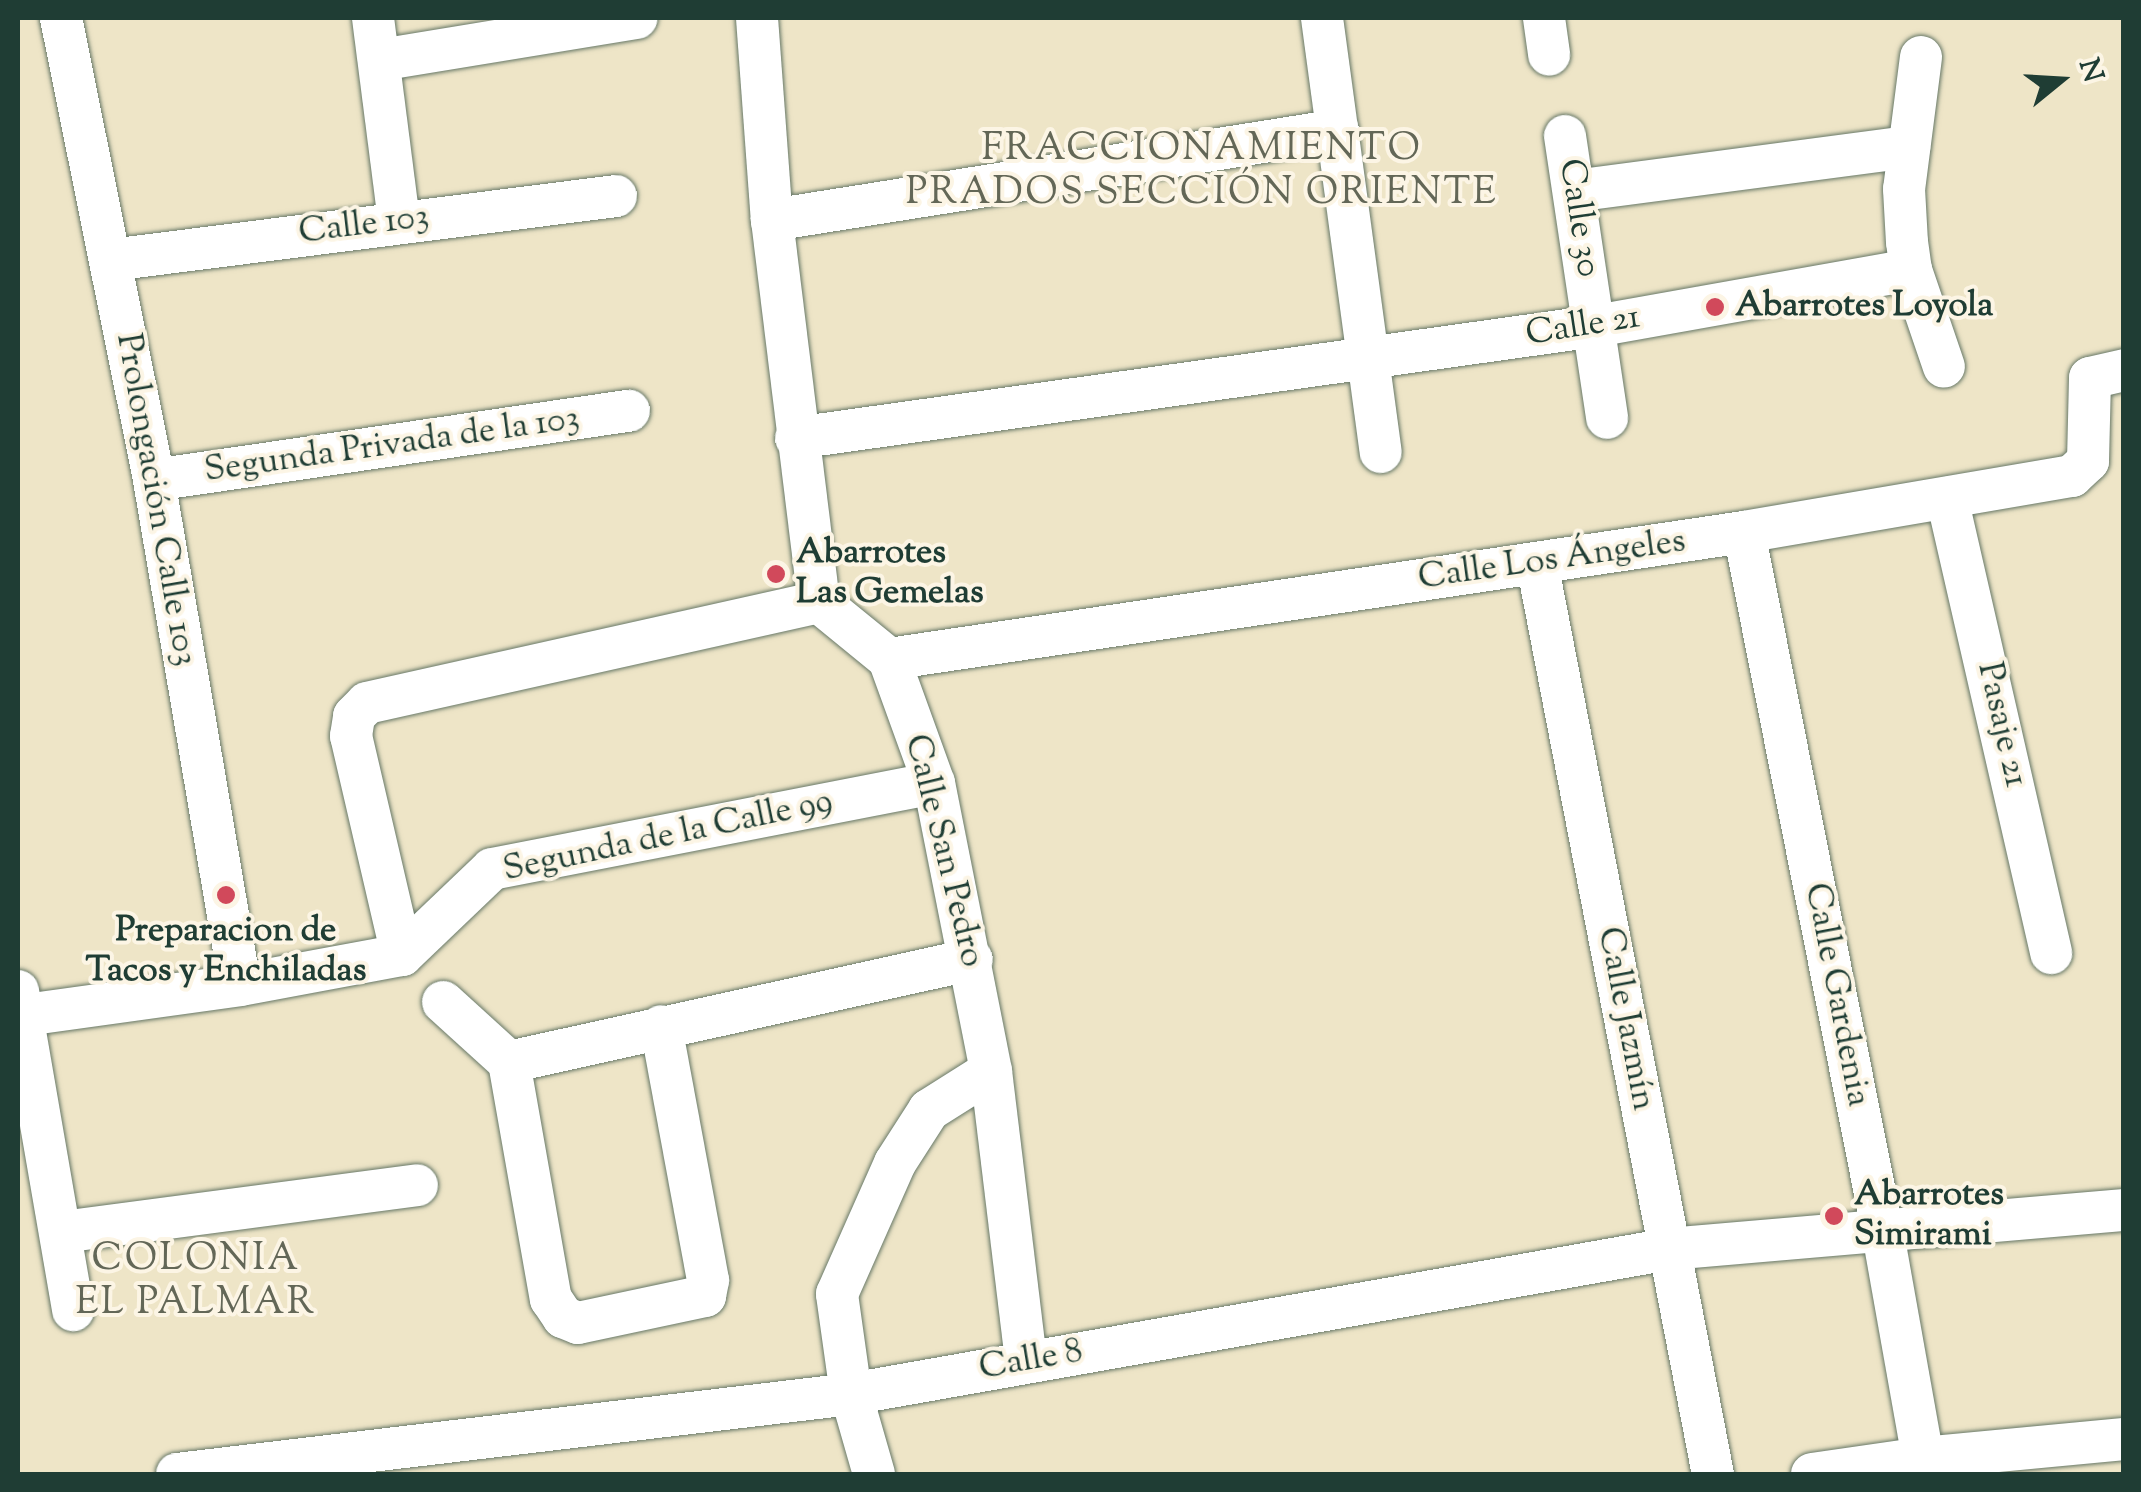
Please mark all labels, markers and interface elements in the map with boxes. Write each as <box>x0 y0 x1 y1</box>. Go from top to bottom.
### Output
north arrow <box>2011 30 2111 130</box>
text: N <box>2067 54 2112 88</box>
district label: FRACCIONAMIENTO PRADOS SECCIÓN ORIENTE <box>906 128 1498 218</box>
street label: Calle 30 <box>1548 156 1608 280</box>
street label: Calle 103 <box>296 197 432 255</box>
place label: Abarrotes Loyola <box>1735 286 1993 328</box>
marker: Abarrotes Loyola <box>1704 296 1726 318</box>
street label: Calle 21 <box>1523 297 1643 357</box>
street label: Prolongación Calle 103 <box>105 330 205 670</box>
street label: Segunda Privada de la 103 <box>202 399 582 493</box>
street label: Calle Los Ángeles <box>1416 521 1688 601</box>
place label: Abarrotes Las Gemelas <box>796 533 984 615</box>
marker: Abarrotes Las Gemelas <box>765 563 787 585</box>
street label: Pasaje 21 <box>1966 659 2036 791</box>
street label: Calle San Pedro <box>894 730 992 972</box>
street label: Segunda de la Calle 99 <box>500 782 836 892</box>
street label: Calle Gardenia <box>1794 880 1878 1110</box>
marker: Preparacion de Tacos y Enchiladas <box>215 884 237 906</box>
place label: Preparacion de Tacos y Enchiladas <box>86 911 366 993</box>
street label: Calle Jazmín <box>1587 924 1663 1114</box>
place label: Abarrotes Simirami <box>1854 1175 2004 1257</box>
marker: Abarrotes Simirami <box>1823 1205 1845 1227</box>
district label: COLONIA EL PALMAR <box>75 1238 317 1328</box>
street label: Calle 8 <box>976 1331 1086 1391</box>

